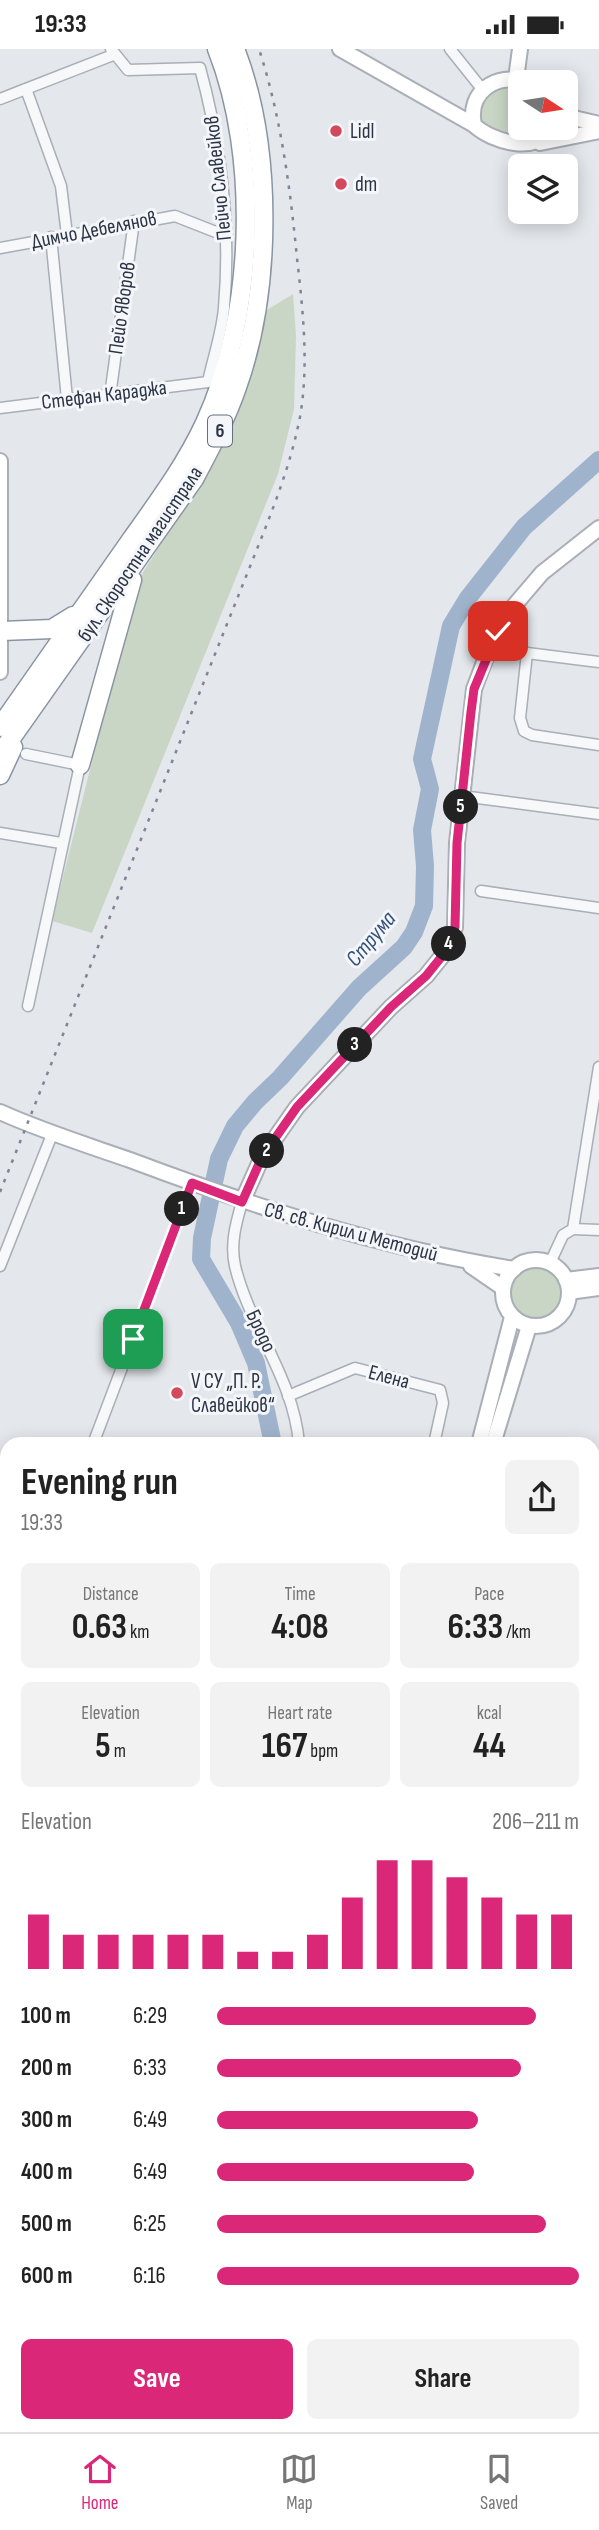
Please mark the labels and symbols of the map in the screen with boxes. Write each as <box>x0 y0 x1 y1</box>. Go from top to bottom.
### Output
north arrow <box>508 70 578 140</box>
street label: Пейчо Славейков <box>199 114 237 242</box>
place label: Lidl <box>350 119 374 144</box>
marker: Lidl <box>328 123 344 139</box>
place label: dm <box>355 172 377 197</box>
marker: dm <box>333 176 349 192</box>
street label: Димчо Дебелянов <box>29 206 159 254</box>
street label: Пейо Яворов <box>103 260 141 356</box>
street label: Стефан Караджа <box>40 375 168 415</box>
road number: 6 <box>208 415 232 447</box>
street label: бул. Скоростна магистрала <box>72 461 208 647</box>
pin <box>468 601 528 661</box>
pin: 5 <box>444 789 478 825</box>
water label: Струма <box>340 905 403 972</box>
pin: 4 <box>432 927 466 961</box>
pin: 3 <box>338 1027 372 1063</box>
pin: 2 <box>250 1133 284 1169</box>
pin: 1 <box>164 1191 200 1227</box>
street label: Св. св. Кирил и Методий <box>262 1197 440 1267</box>
street label: Бродо <box>240 1306 282 1356</box>
pin <box>103 1309 163 1369</box>
street label: Елена <box>366 1360 412 1394</box>
place label: V СУ „П. Р. Славейков“ <box>191 1369 275 1418</box>
marker: V СУ „П. Р. Славейков“ <box>169 1385 185 1401</box>

